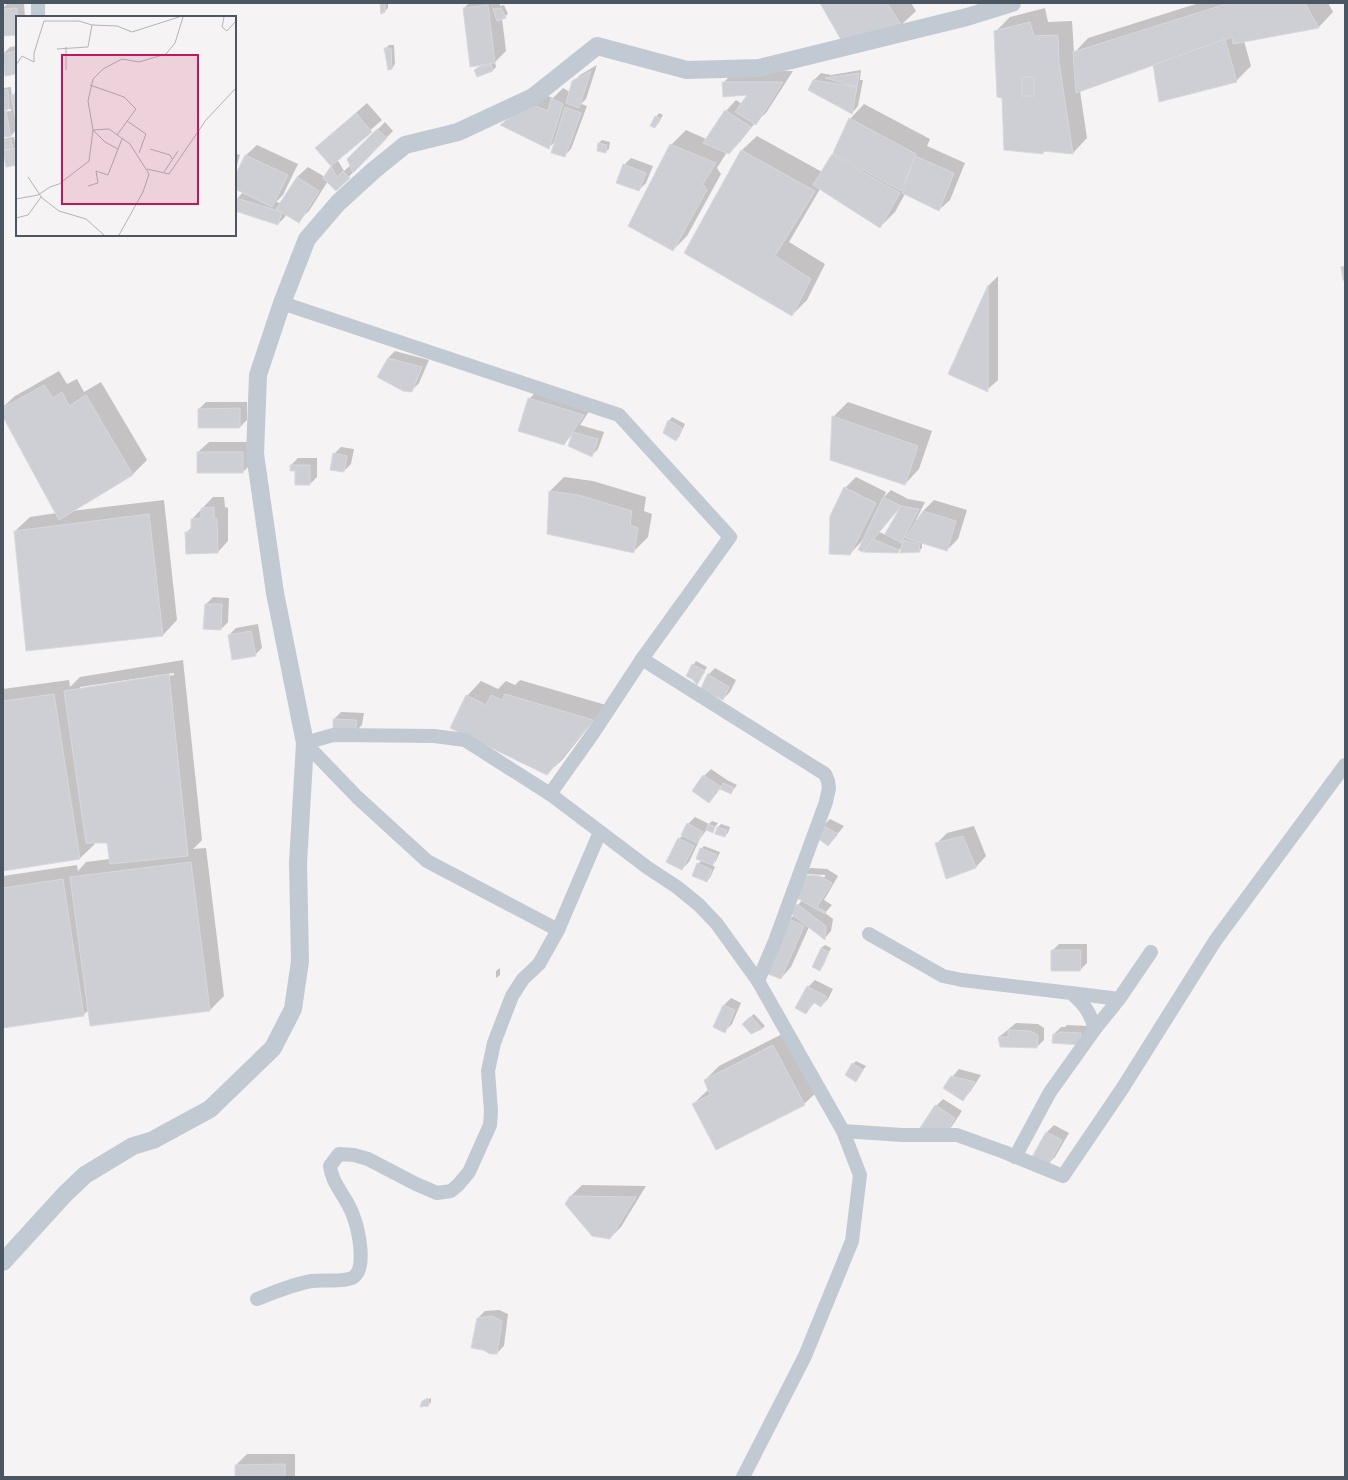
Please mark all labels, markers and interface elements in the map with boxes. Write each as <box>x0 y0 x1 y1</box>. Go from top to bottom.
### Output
inset map <box>16 16 236 236</box>

